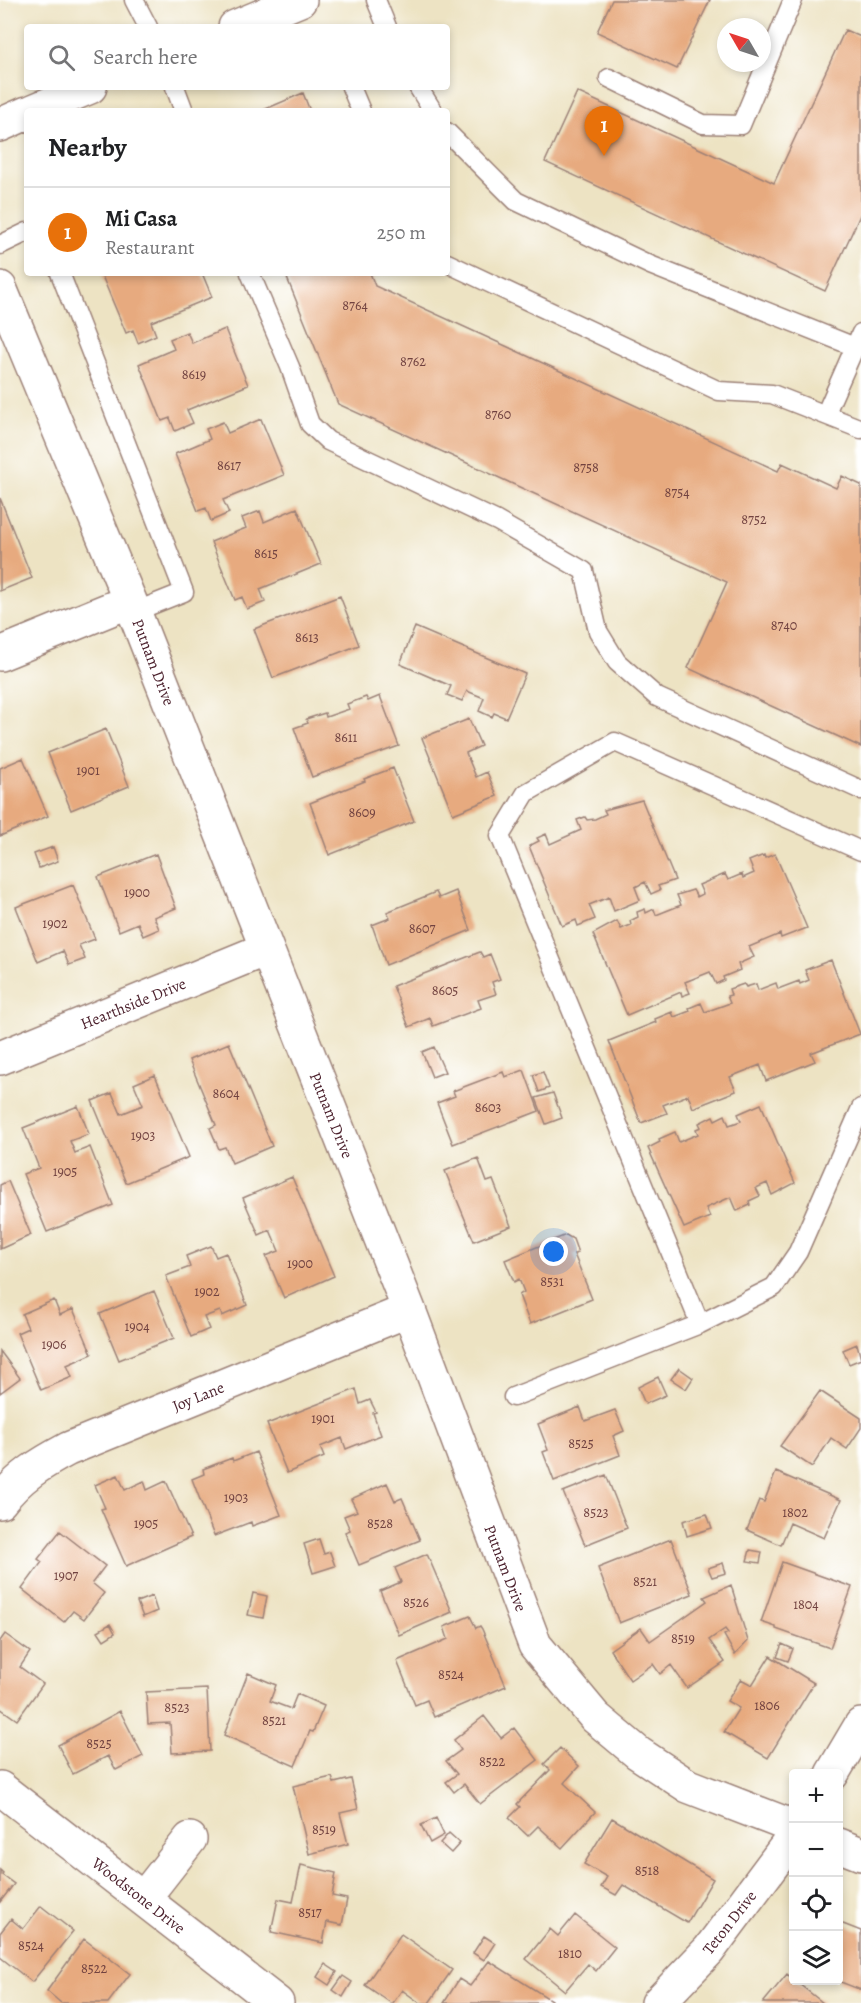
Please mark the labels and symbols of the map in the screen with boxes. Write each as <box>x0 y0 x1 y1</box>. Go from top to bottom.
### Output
north arrow <box>717 18 771 72</box>
pin: 1 <box>584 106 624 156</box>
house number: 8764 <box>342 296 368 315</box>
house number: 8762 <box>400 352 426 371</box>
house number: 8619 <box>182 365 206 384</box>
house number: 8760 <box>485 405 511 424</box>
house number: 8617 <box>217 456 241 475</box>
house number: 8758 <box>573 458 599 477</box>
house number: 8754 <box>664 483 690 502</box>
house number: 8752 <box>741 510 767 529</box>
house number: 8615 <box>254 544 278 563</box>
street label: Putnam Drive <box>126 616 180 709</box>
house number: 8740 <box>771 616 797 635</box>
house number: 8613 <box>295 628 319 647</box>
house number: 8611 <box>335 728 358 747</box>
house number: 1901 <box>76 761 100 780</box>
house number: 8609 <box>348 803 376 822</box>
house number: 1900 <box>124 883 150 902</box>
house number: 1902 <box>42 914 68 933</box>
house number: 8607 <box>409 919 435 938</box>
street label: Hearthside Drive <box>77 973 189 1035</box>
house number: 8605 <box>432 981 458 1000</box>
street label: Putnam Drive <box>304 1069 358 1162</box>
house number: 8604 <box>212 1084 240 1103</box>
house number: 8603 <box>475 1098 501 1117</box>
house number: 1903 <box>131 1126 155 1145</box>
house number: 1905 <box>53 1162 77 1181</box>
your location <box>539 1237 568 1266</box>
house number: 1900 <box>287 1254 313 1273</box>
house number: 8531 <box>540 1272 564 1291</box>
house number: 1902 <box>194 1282 220 1301</box>
house number: 1904 <box>125 1317 149 1336</box>
house number: 1906 <box>41 1335 67 1354</box>
street label: Joy Lane <box>169 1377 228 1417</box>
house number: 1901 <box>311 1409 335 1428</box>
house number: 8525 <box>568 1434 594 1453</box>
house number: 1903 <box>224 1488 248 1507</box>
house number: 8523 <box>583 1503 609 1522</box>
house number: 1802 <box>782 1503 808 1522</box>
house number: 1905 <box>134 1514 158 1533</box>
house number: 8528 <box>367 1514 393 1533</box>
street label: Putnam Drive <box>478 1522 532 1615</box>
house number: 1907 <box>54 1566 78 1585</box>
house number: 8521 <box>633 1572 657 1591</box>
house number: 8526 <box>403 1593 429 1612</box>
house number: 1804 <box>793 1595 819 1614</box>
house number: 8519 <box>671 1629 695 1648</box>
house number: 8524 <box>438 1665 464 1684</box>
house number: 1806 <box>754 1696 780 1715</box>
house number: 8523 <box>164 1698 190 1717</box>
house number: 8521 <box>262 1711 286 1730</box>
house number: 8525 <box>86 1734 112 1753</box>
house number: 8522 <box>479 1752 505 1771</box>
house number: 8519 <box>312 1820 336 1839</box>
street label: Woodstone Drive <box>86 1852 190 1939</box>
house number: 8518 <box>635 1861 659 1880</box>
street label: Teton Drive <box>698 1886 762 1959</box>
house number: 8517 <box>298 1903 322 1922</box>
house number: 8524 <box>18 1936 44 1955</box>
house number: 1810 <box>558 1944 582 1963</box>
house number: 8522 <box>81 1959 107 1978</box>

